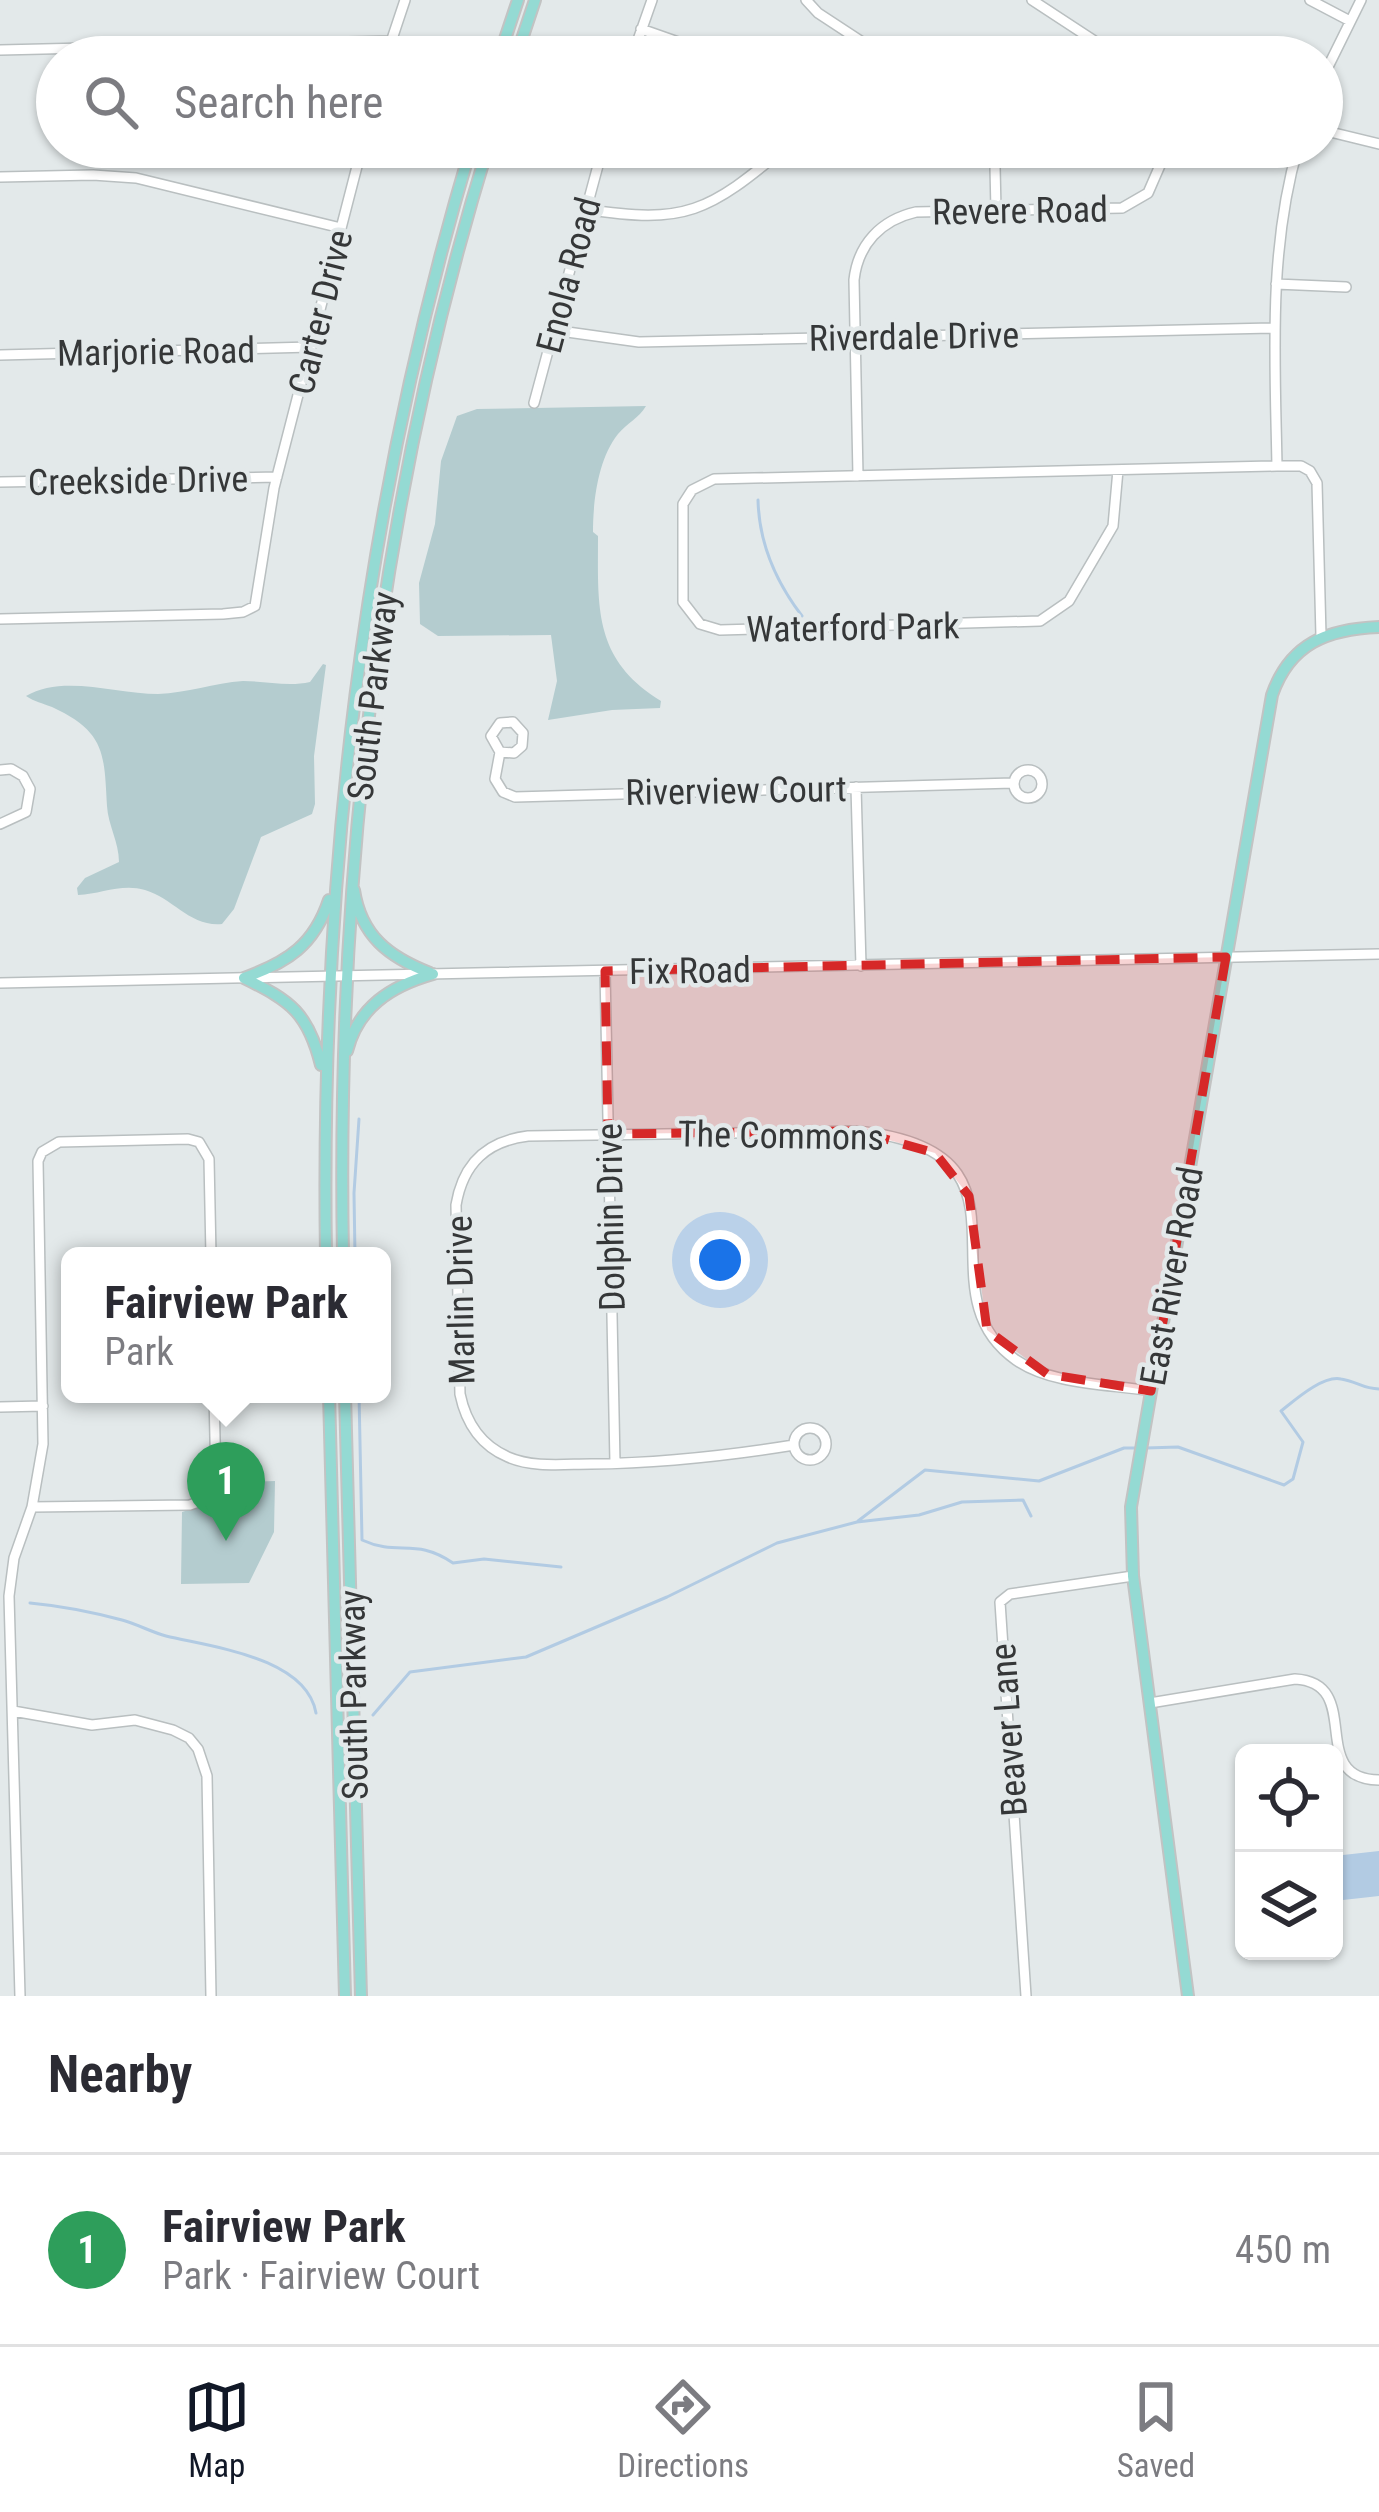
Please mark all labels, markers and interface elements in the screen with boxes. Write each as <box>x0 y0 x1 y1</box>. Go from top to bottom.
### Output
search box <box>36 36 1343 168</box>
icon: search <box>78 69 144 135</box>
text: Search here <box>174 76 383 129</box>
street label: Revere Road <box>932 188 1108 234</box>
street label: Enola Road <box>528 193 610 358</box>
street label: Carter Drive <box>280 226 362 399</box>
street label: Riverdale Drive <box>808 314 1020 360</box>
street label: Marjorie Road <box>57 329 255 375</box>
street label: Creekside Drive <box>27 458 249 504</box>
street label: South Parkway <box>339 589 407 803</box>
street label: Waterford Park <box>746 605 960 651</box>
street label: Riverview Court <box>625 768 847 814</box>
street label: Fix Road <box>629 949 751 993</box>
street label: The Commons <box>678 1113 884 1159</box>
street label: Dolphin Drive <box>588 1123 634 1311</box>
street label: East River Road <box>1132 1164 1212 1389</box>
street label: Marlin Drive <box>439 1215 483 1385</box>
your location <box>690 1230 750 1290</box>
popup <box>61 1247 391 1403</box>
text: Fairview Park <box>104 1276 348 1329</box>
text: Park <box>104 1329 174 1375</box>
pin: 1 <box>187 1442 265 1541</box>
street label: South Parkway <box>331 1590 377 1800</box>
street label: Beaver Lane <box>982 1642 1036 1818</box>
map controls <box>1235 1744 1343 1960</box>
button: locate <box>1235 1744 1343 1852</box>
button: layers <box>1235 1852 1343 1960</box>
text: Nearby <box>48 2045 192 2104</box>
text: Fairview Park <box>162 2200 405 2253</box>
text: 1 <box>77 2227 97 2273</box>
text: 450 m <box>1235 2227 1331 2273</box>
text: Park · Fairview Court <box>162 2253 480 2299</box>
tab: Map <box>184 2374 250 2485</box>
tab: Directions <box>617 2374 749 2485</box>
tab: Saved <box>1117 2374 1195 2485</box>

